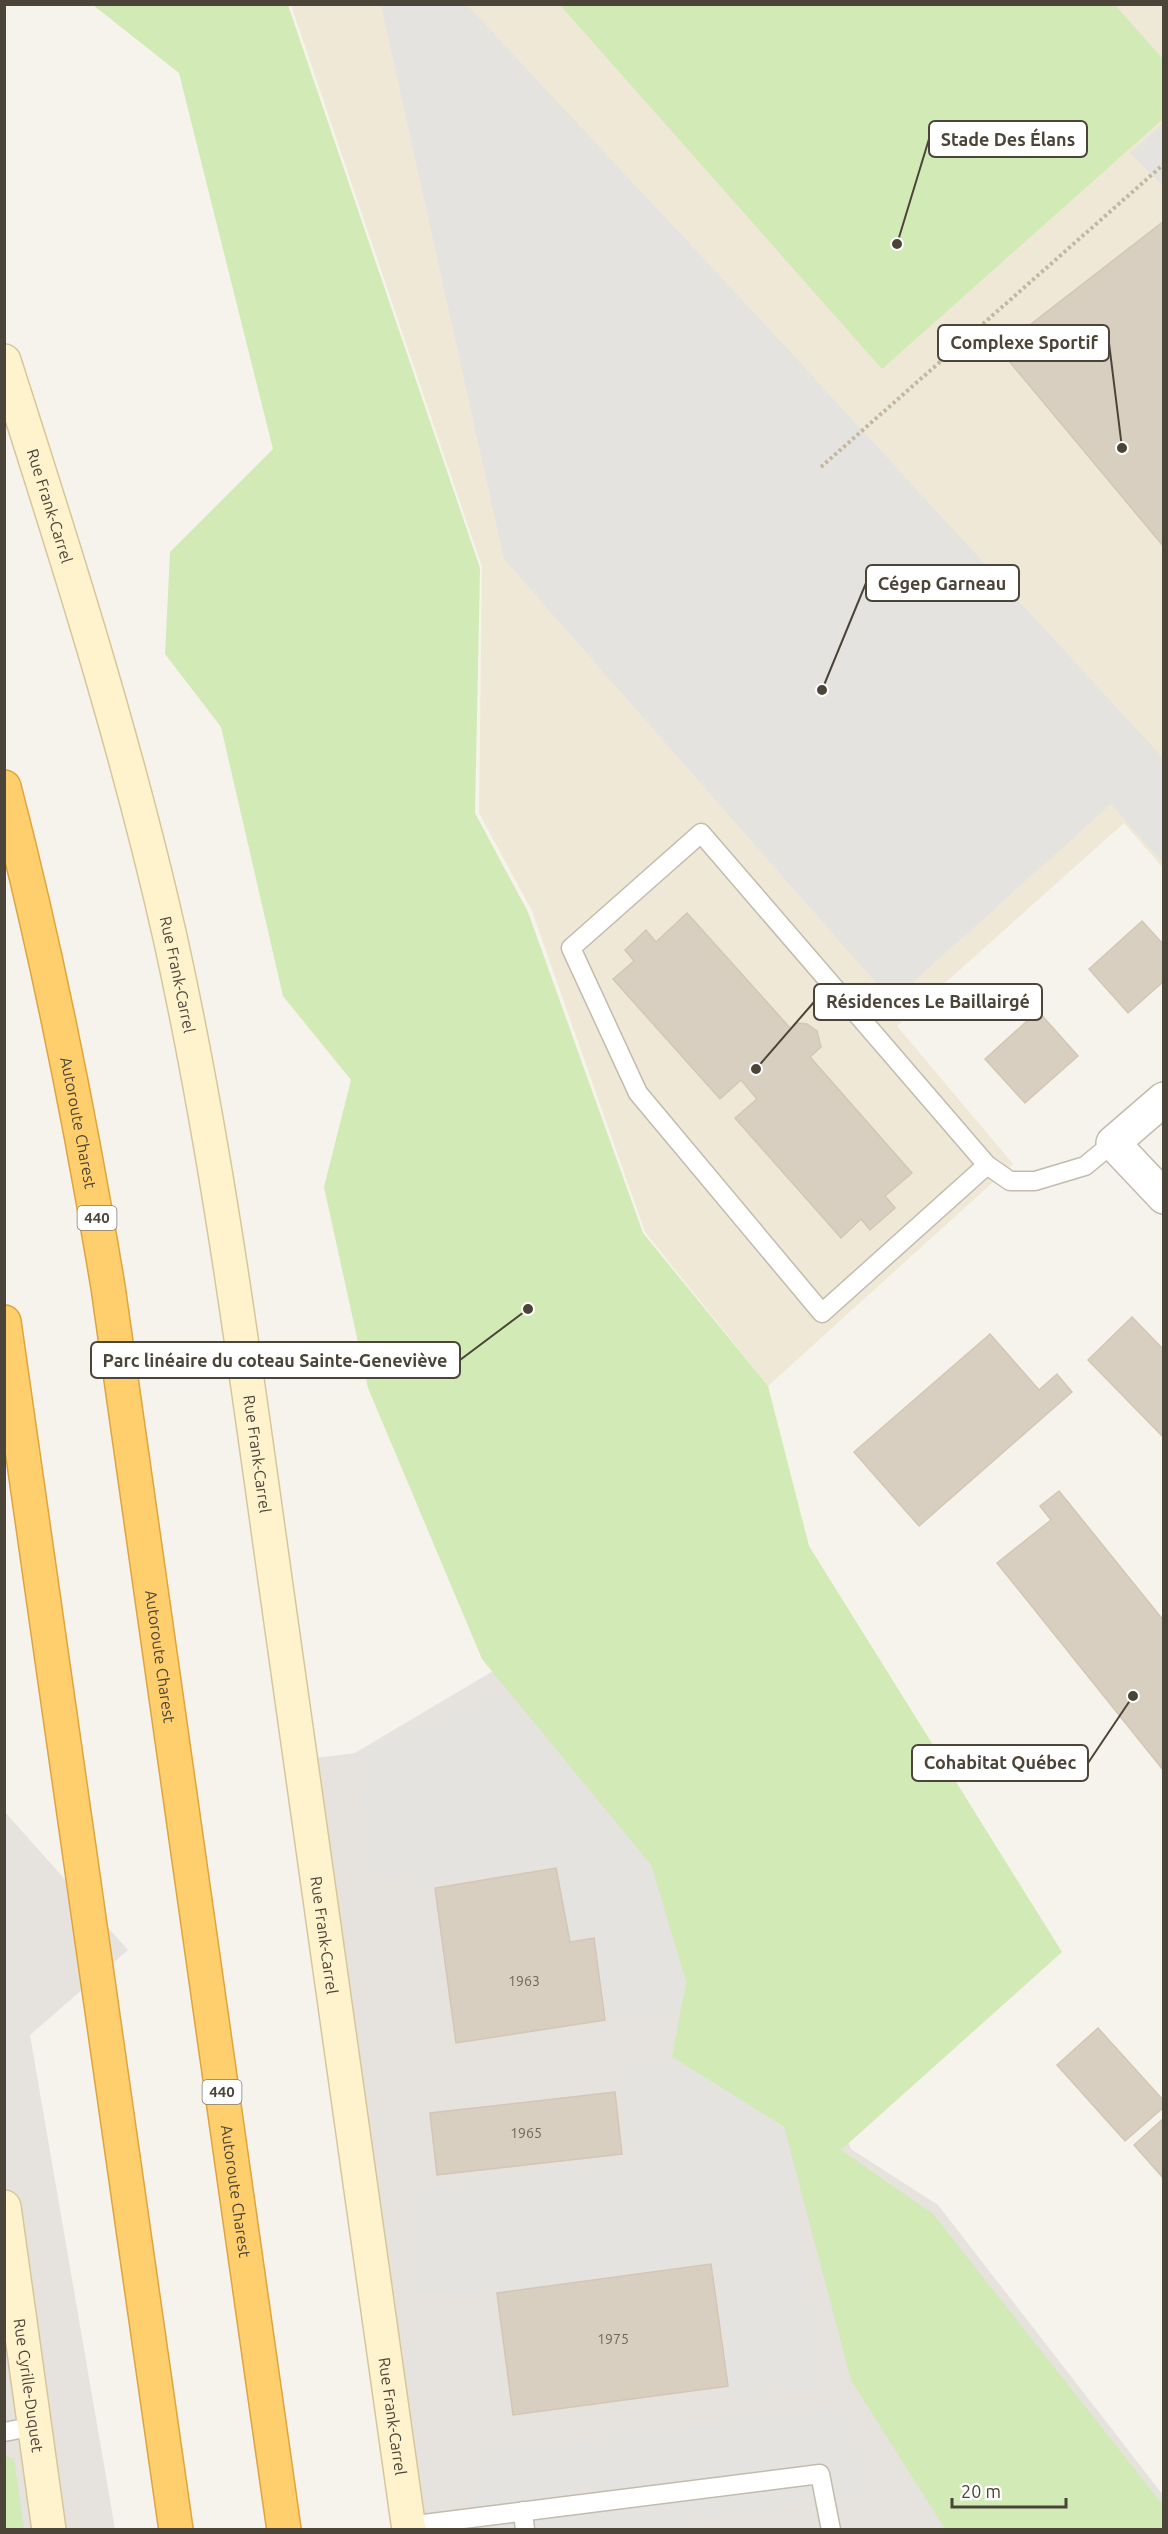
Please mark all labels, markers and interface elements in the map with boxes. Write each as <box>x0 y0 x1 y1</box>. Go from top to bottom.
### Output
callout: Stade Des Élans <box>929 121 1087 157</box>
text: Stade Des Élans <box>941 128 1075 149</box>
callout: Complexe Sportif <box>938 325 1109 361</box>
text: Complexe Sportif <box>950 332 1098 352</box>
street label: Rue Frank-Carrel <box>24 446 76 565</box>
callout: Cégep Garneau <box>866 565 1019 601</box>
text: Cégep Garneau <box>878 573 1006 593</box>
street label: Rue Frank-Carrel <box>157 914 199 1034</box>
callout: Résidences Le Baillairgé <box>814 984 1042 1020</box>
text: Résidences Le Baillairgé <box>826 991 1030 1011</box>
street label: Autoroute Charest <box>57 1055 100 1191</box>
road number: 440 <box>78 1206 116 1230</box>
callout: Parc linéaire du coteau Sainte-Geneviève <box>91 1342 460 1378</box>
text: Parc linéaire du coteau Sainte-Geneviève <box>103 1350 447 1370</box>
street label: Rue Frank-Carrel <box>240 1394 275 1514</box>
street label: Autoroute Charest <box>142 1589 179 1725</box>
callout: Cohabitat Québec <box>912 1745 1088 1781</box>
text: Cohabitat Québec <box>924 1752 1076 1772</box>
street label: Rue Frank-Carrel <box>307 1875 342 1995</box>
house number: 1963 <box>508 1973 540 1989</box>
road number: 440 <box>202 2080 242 2104</box>
street label: Autoroute Charest <box>218 2124 254 2259</box>
house number: 1965 <box>510 2125 542 2141</box>
street label: Rue Cyrille-Duquet <box>11 2317 47 2454</box>
house number: 1975 <box>597 2331 629 2347</box>
street label: Rue Frank-Carrel <box>375 2356 410 2476</box>
scale bar <box>952 2471 1066 2509</box>
text: 20 m <box>961 2481 1001 2501</box>

